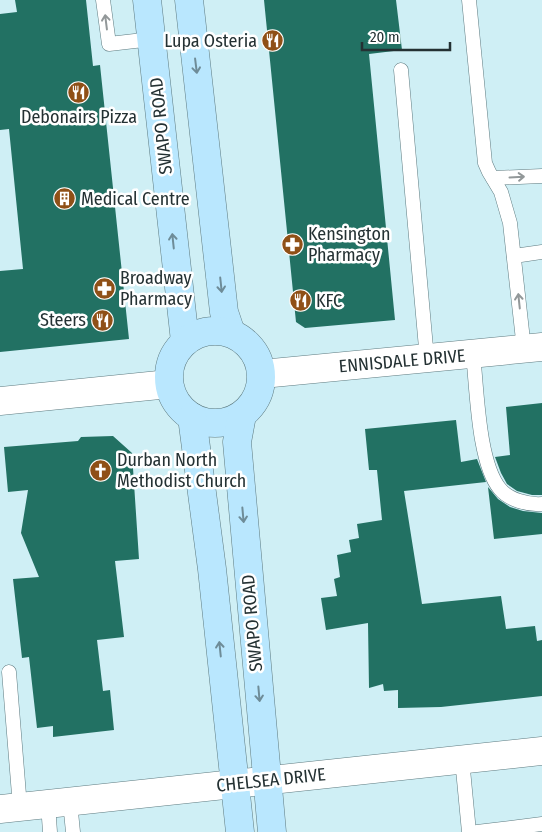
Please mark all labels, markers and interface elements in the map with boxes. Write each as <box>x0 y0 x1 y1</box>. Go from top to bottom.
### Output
one-way arrow <box>101 14 111 30</box>
scale bar <box>362 20 450 52</box>
text: 20 m <box>370 28 400 46</box>
restaurant icon: Lupa Osteria <box>261 29 285 53</box>
place label: Lupa Osteria <box>164 30 257 52</box>
one-way arrow <box>191 58 201 74</box>
street label: SWAPO ROAD <box>145 76 177 176</box>
restaurant icon: Debonairs Pizza <box>67 80 91 104</box>
place label: Debonairs Pizza <box>21 106 137 128</box>
one-way arrow <box>509 173 525 182</box>
building icon: Medical Centre <box>53 187 77 211</box>
place label: Medical Centre <box>81 188 190 210</box>
place label: Kensington Pharmacy <box>308 223 390 266</box>
pharmacy icon: Kensington Pharmacy <box>280 232 304 256</box>
one-way arrow <box>168 233 178 249</box>
place label: Broadway Pharmacy <box>120 267 192 310</box>
pharmacy icon: Broadway Pharmacy <box>92 276 116 300</box>
one-way arrow <box>216 277 226 293</box>
restaurant icon: KFC <box>288 289 312 313</box>
place label: KFC <box>316 290 342 312</box>
one-way arrow <box>514 293 524 309</box>
restaurant icon: Steers <box>90 308 114 332</box>
place label: Steers <box>40 309 86 331</box>
street label: ENNISDALE DRIVE <box>338 345 466 377</box>
place label: Durban North Methodist Church <box>117 449 246 492</box>
church icon: Durban North Methodist Church <box>89 458 113 482</box>
one-way arrow <box>238 507 248 523</box>
street label: SWAPO ROAD <box>237 574 267 672</box>
one-way arrow <box>215 641 225 657</box>
one-way arrow <box>254 686 263 702</box>
street label: CHELSEA DRIVE <box>215 763 327 797</box>

